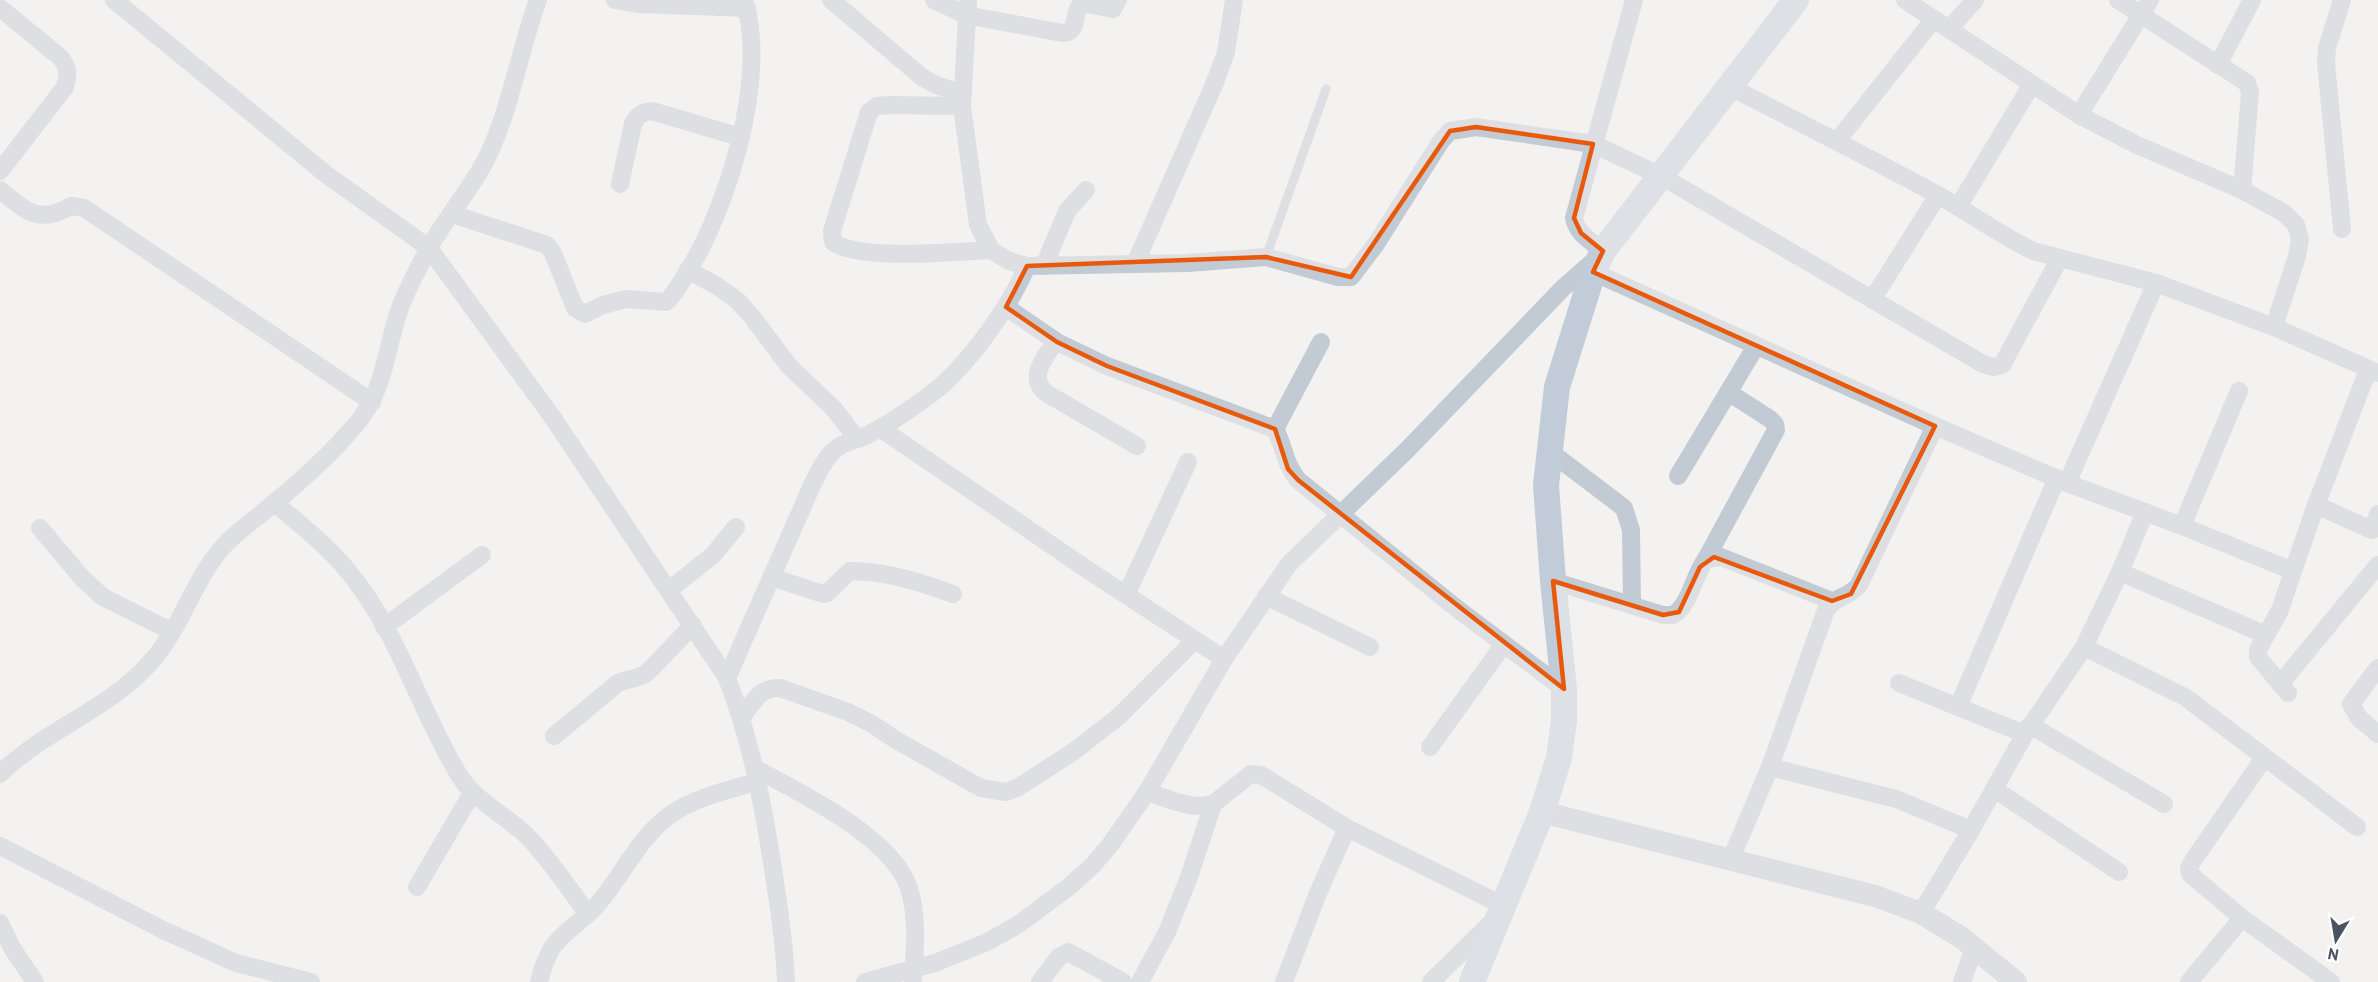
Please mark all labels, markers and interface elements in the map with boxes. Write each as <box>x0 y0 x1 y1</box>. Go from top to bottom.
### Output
north arrow <box>2306 910 2366 970</box>
text: N <box>2326 944 2340 966</box>

